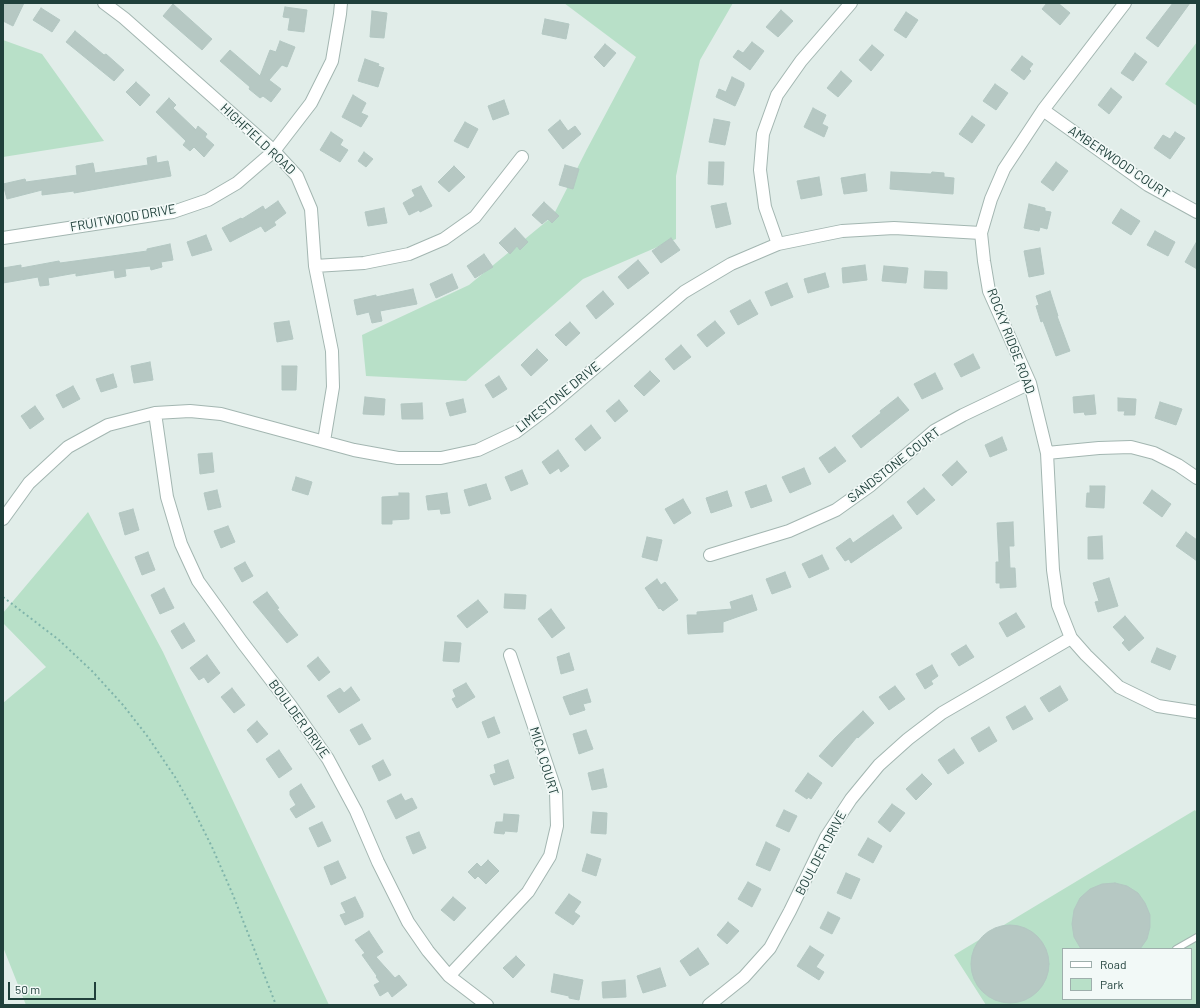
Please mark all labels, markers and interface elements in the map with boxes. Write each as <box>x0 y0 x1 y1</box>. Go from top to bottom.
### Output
street label: HIGHFIELD ROAD <box>217 100 299 178</box>
street label: AMBERWOOD COURT <box>1065 122 1173 202</box>
street label: FRUITWOOD DRIVE <box>69 201 177 235</box>
street label: ROCKY RIDGE ROAD <box>984 286 1038 396</box>
street label: LIMESTONE DRIVE <box>513 358 603 436</box>
street label: SANDSTONE COURT <box>845 424 943 506</box>
street label: BOULDER DRIVE <box>265 677 333 761</box>
street label: MICA COURT <box>526 725 562 797</box>
street label: BOULDER DRIVE <box>792 808 850 898</box>
legend <box>1062 948 1192 1000</box>
text: Road <box>1100 957 1127 971</box>
scale bar <box>10 974 98 1000</box>
text: Park <box>1100 977 1124 991</box>
text: 50 m <box>15 982 40 996</box>

